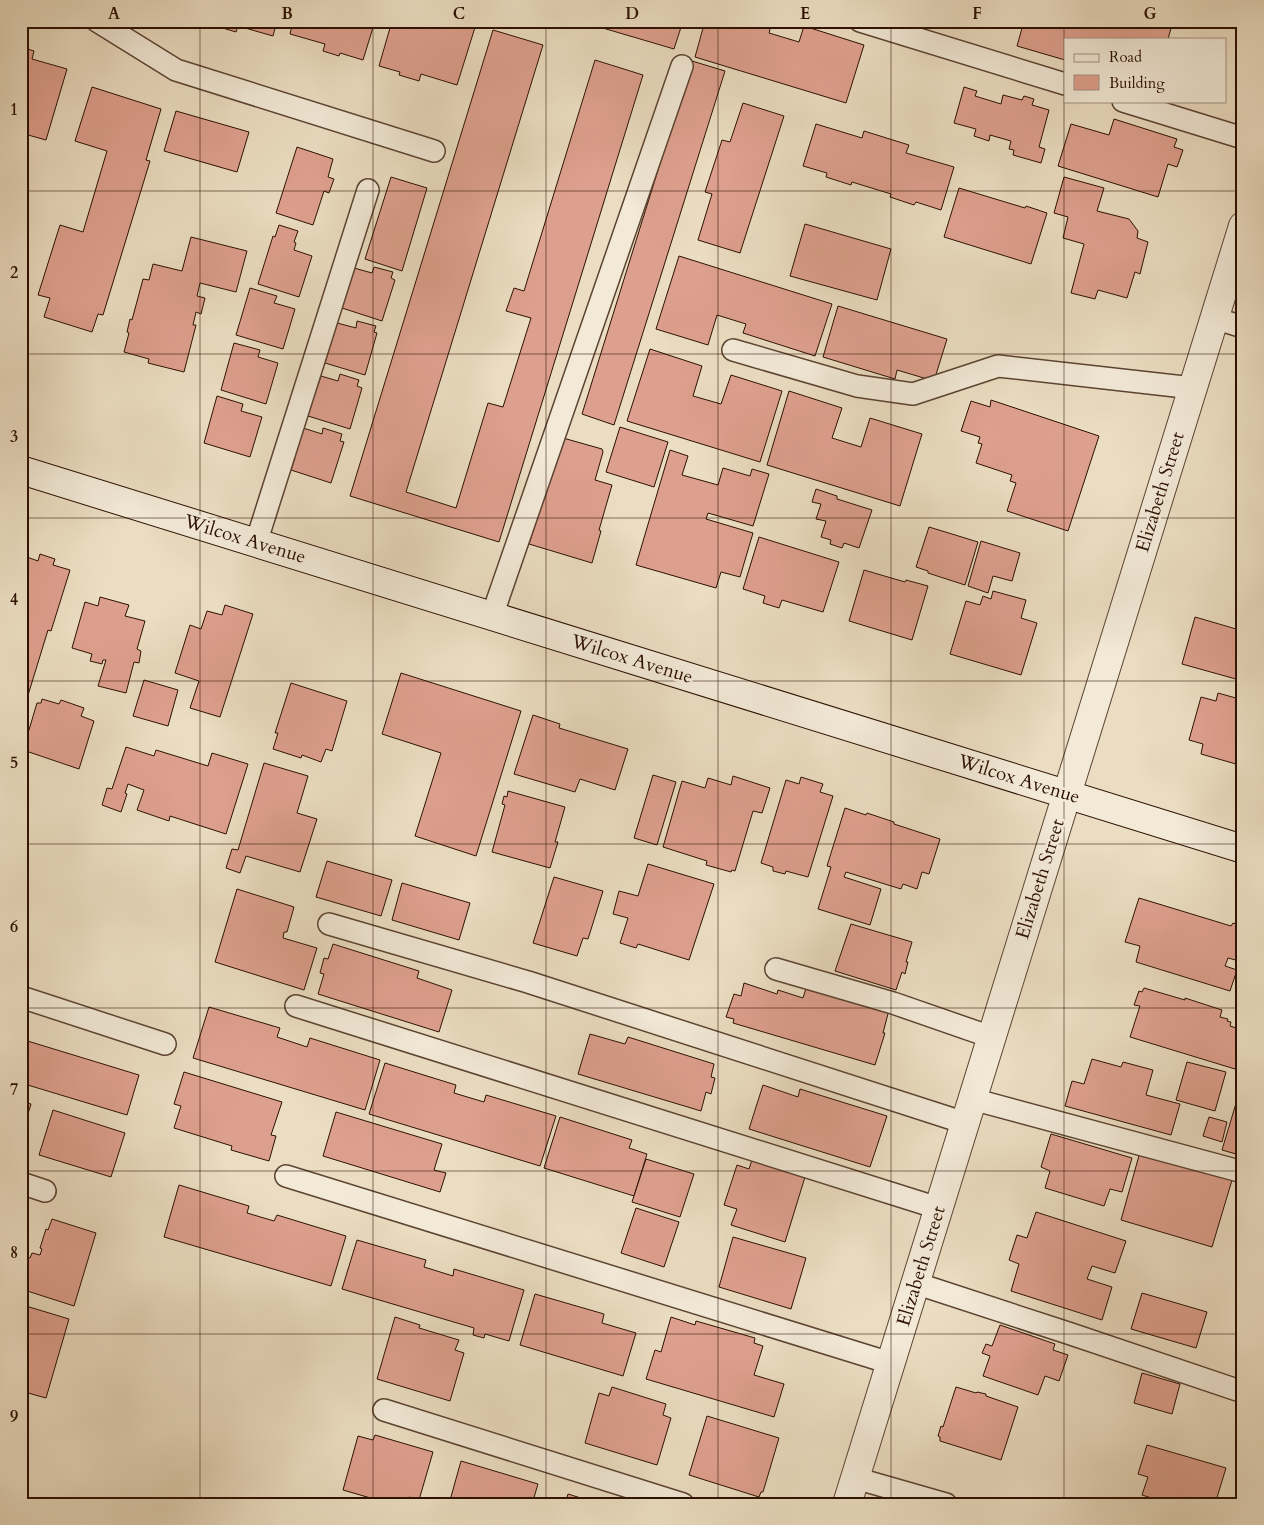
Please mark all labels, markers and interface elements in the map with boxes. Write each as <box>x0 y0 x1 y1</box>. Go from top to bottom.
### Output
text: A <box>108 3 120 25</box>
text: B <box>281 3 293 25</box>
text: C <box>453 3 465 25</box>
text: D <box>625 3 639 25</box>
text: E <box>800 3 810 25</box>
text: F <box>972 3 982 25</box>
text: G <box>1143 3 1157 25</box>
legend <box>1064 38 1226 102</box>
text: Road <box>1109 47 1142 67</box>
text: Building <box>1109 73 1165 93</box>
text: 1 <box>10 99 18 121</box>
text: 2 <box>10 262 18 284</box>
text: 3 <box>10 426 18 448</box>
street label: Elizabeth Street <box>1129 429 1191 555</box>
street label: Wilcox Avenue <box>180 508 309 570</box>
text: 4 <box>10 589 18 611</box>
street label: Wilcox Avenue <box>567 628 696 690</box>
street label: Wilcox Avenue <box>954 748 1083 810</box>
text: 5 <box>10 752 18 774</box>
street label: Elizabeth Street <box>1009 816 1071 942</box>
text: 6 <box>10 916 18 938</box>
text: 7 <box>10 1079 18 1101</box>
street label: Elizabeth Street <box>890 1203 952 1329</box>
text: 8 <box>10 1242 18 1264</box>
text: 9 <box>10 1406 18 1428</box>

